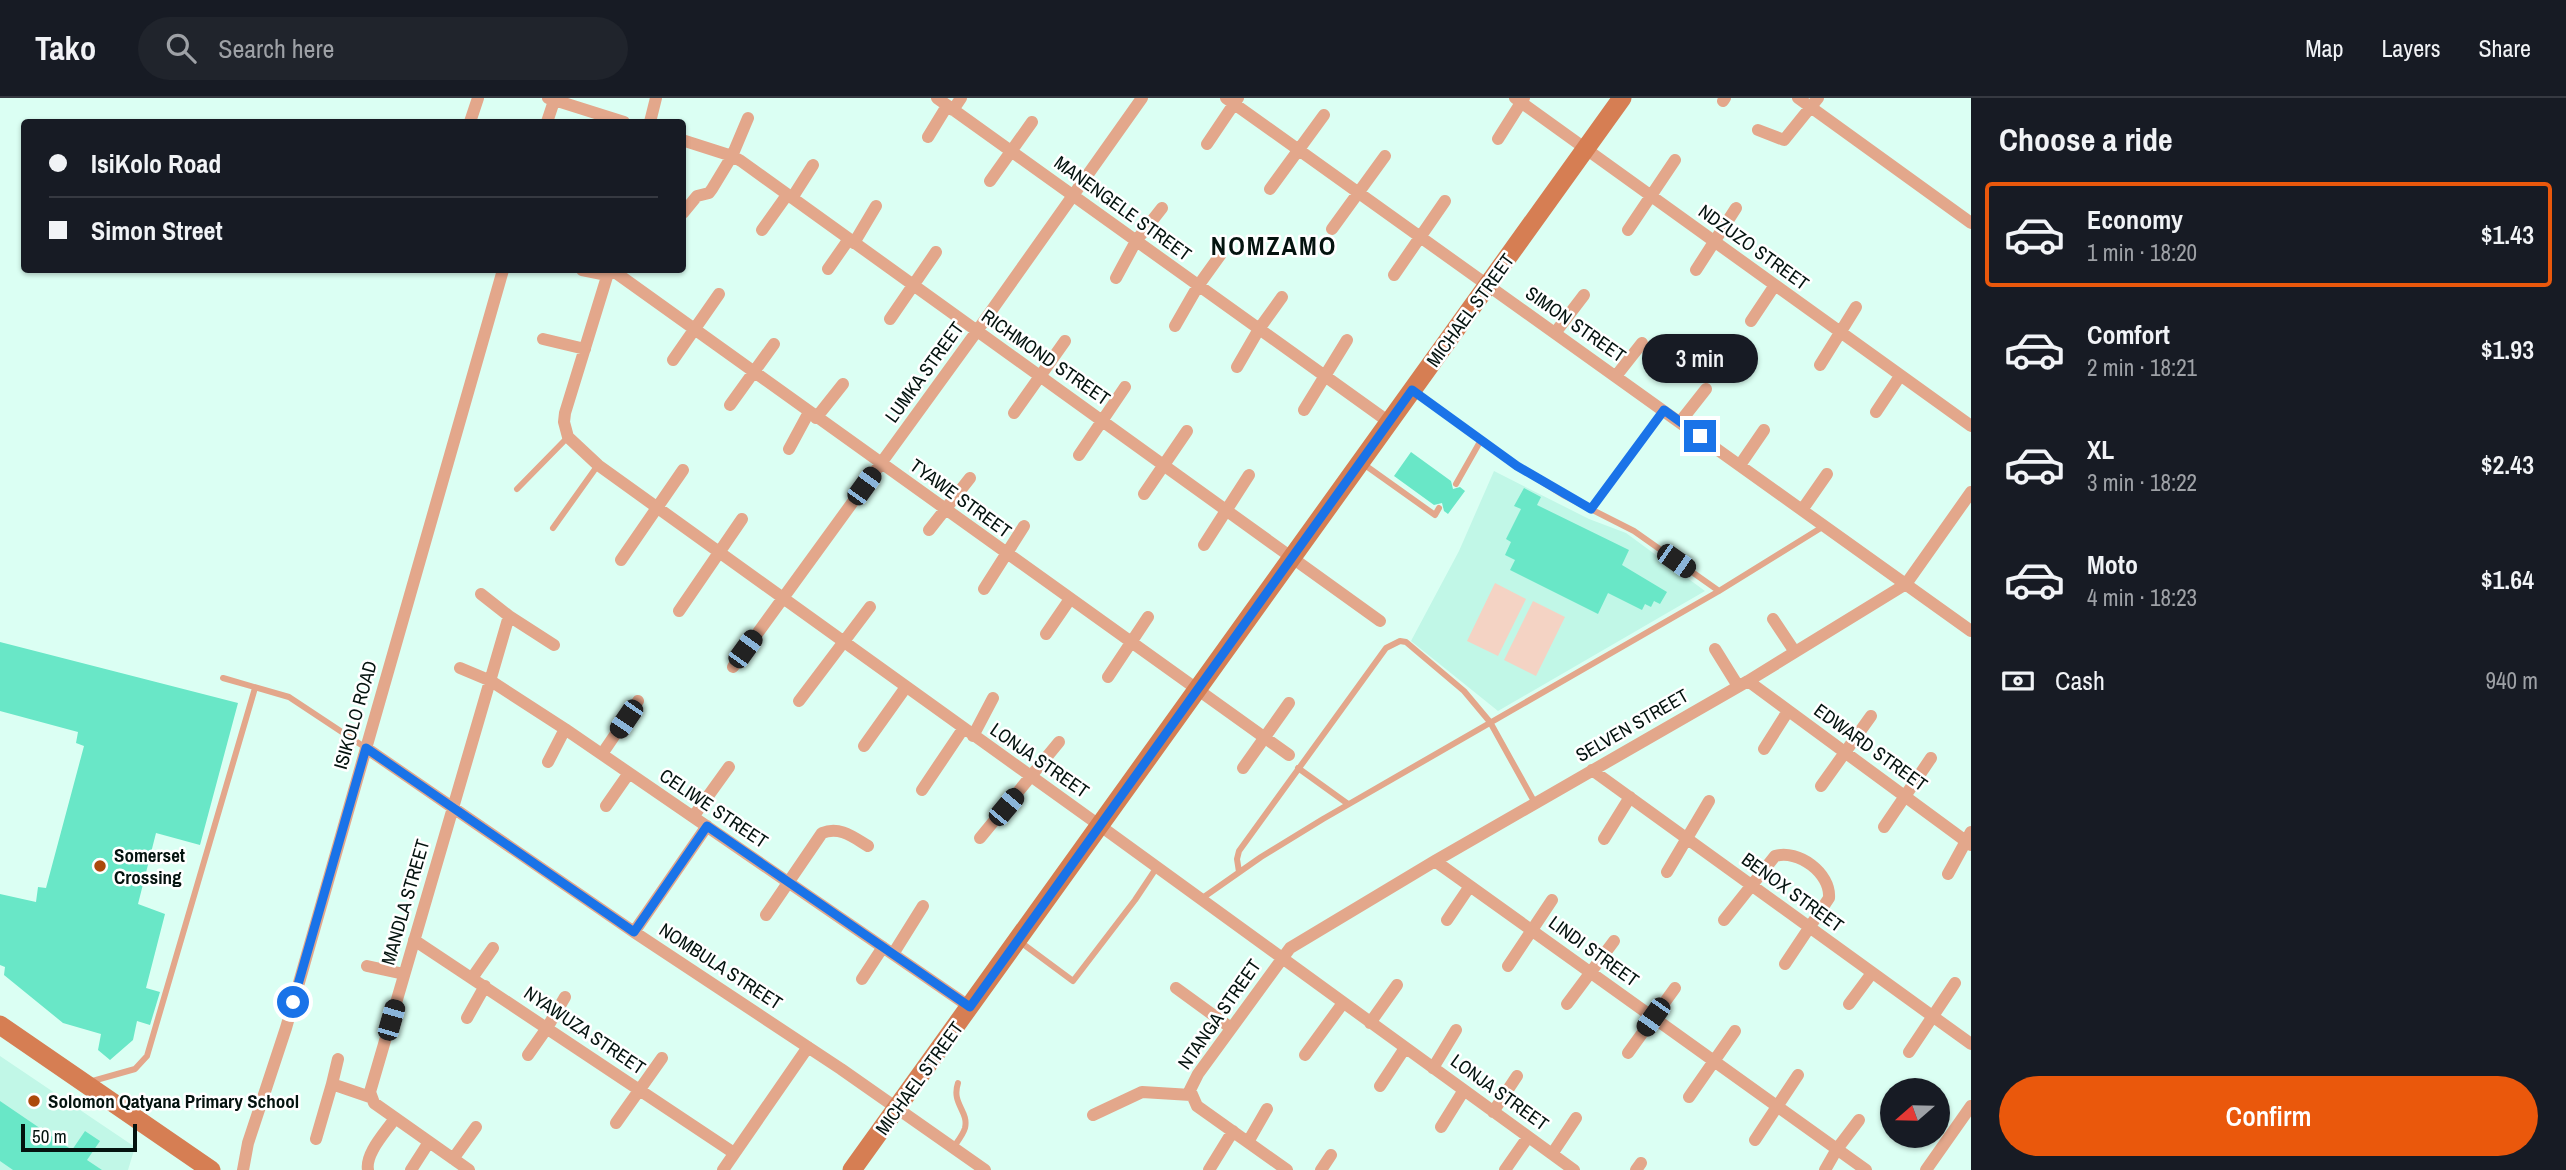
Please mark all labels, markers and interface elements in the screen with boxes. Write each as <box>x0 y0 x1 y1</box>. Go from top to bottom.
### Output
search box <box>138 17 628 80</box>
text: Tako <box>35 26 96 70</box>
icon: search <box>162 29 200 67</box>
text: Search here <box>218 31 334 66</box>
text: Map <box>2305 32 2343 64</box>
text: Layers <box>2381 32 2440 64</box>
text: Share <box>2478 32 2531 64</box>
text: Choose a ride <box>1999 118 2173 161</box>
text: IsiKolo Road <box>91 146 221 181</box>
street label: MANENGELE STREET <box>1049 149 1197 267</box>
street label: NDZUZO STREET <box>1693 198 1815 296</box>
text: Economy <box>2087 202 2183 237</box>
icon: car <box>2003 203 2066 266</box>
text: Simon Street <box>91 213 223 248</box>
text: $1.43 <box>2481 217 2534 252</box>
district label: NOMZAMO <box>1211 228 1337 263</box>
text: 1 min · 18:20 <box>2087 237 2197 268</box>
street label: MICHAEL STREET <box>1420 248 1520 372</box>
street label: SIMON STREET <box>1521 280 1632 368</box>
street label: RICHMOND STREET <box>977 303 1116 411</box>
street label: LUMKA STREET <box>879 316 970 428</box>
text: Comfort <box>2087 317 2170 352</box>
icon: car <box>2003 318 2066 381</box>
text: $1.93 <box>2481 332 2534 367</box>
callout: 3 min <box>1642 334 1758 384</box>
text: 3 min <box>1676 343 1724 374</box>
text: 2 min · 18:21 <box>2087 352 2197 383</box>
route end <box>1684 420 1716 452</box>
text: XL <box>2087 432 2114 467</box>
icon: car <box>2003 433 2066 496</box>
text: $2.43 <box>2481 447 2534 482</box>
street label: TYAWE STREET <box>905 452 1017 544</box>
car <box>844 463 885 509</box>
text: 3 min · 18:22 <box>2087 467 2197 498</box>
car <box>1653 540 1700 582</box>
text: Moto <box>2087 547 2138 582</box>
icon: car <box>2003 548 2066 611</box>
text: $1.64 <box>2481 562 2534 597</box>
text: 4 min · 18:23 <box>2087 582 2197 613</box>
car <box>725 626 766 672</box>
street label: ISIKOLO ROAD <box>327 658 383 772</box>
icon: cash <box>1999 662 2037 700</box>
text: Cash <box>2055 663 2105 698</box>
text: 940 m <box>2486 665 2538 696</box>
street label: SELVEN STREET <box>1571 682 1694 768</box>
car <box>606 696 647 742</box>
street label: EDWARD STREET <box>1809 697 1933 797</box>
street label: LONJA STREET <box>985 716 1095 804</box>
street label: CELIWE STREET <box>655 762 774 854</box>
car <box>985 784 1028 830</box>
street label: MANDLA STREET <box>375 836 436 968</box>
place label: Somerset Crossing <box>114 842 185 890</box>
street label: BENOX STREET <box>1737 846 1850 938</box>
marker: Somerset Crossing <box>92 858 108 874</box>
street label: LINDI STREET <box>1544 909 1645 993</box>
street label: NOMBULA STREET <box>654 916 788 1016</box>
street label: NTANGA STREET <box>1171 953 1267 1074</box>
street label: NYAWUZA STREET <box>519 980 651 1081</box>
route start <box>277 986 309 1018</box>
car <box>1633 994 1674 1040</box>
car <box>376 997 407 1043</box>
street label: MICHAEL STREET <box>869 1016 969 1140</box>
street label: LONJA STREET <box>1446 1048 1555 1137</box>
button: Confirm <box>1999 1076 2538 1156</box>
north arrow <box>1880 1078 1950 1148</box>
map controls <box>1880 1078 1950 1148</box>
place label: Solomon Qatyana Primary School <box>48 1088 299 1114</box>
marker: Solomon Qatyana Primary School <box>26 1093 42 1109</box>
scale bar <box>21 1121 136 1153</box>
text: 50 m <box>32 1123 67 1149</box>

